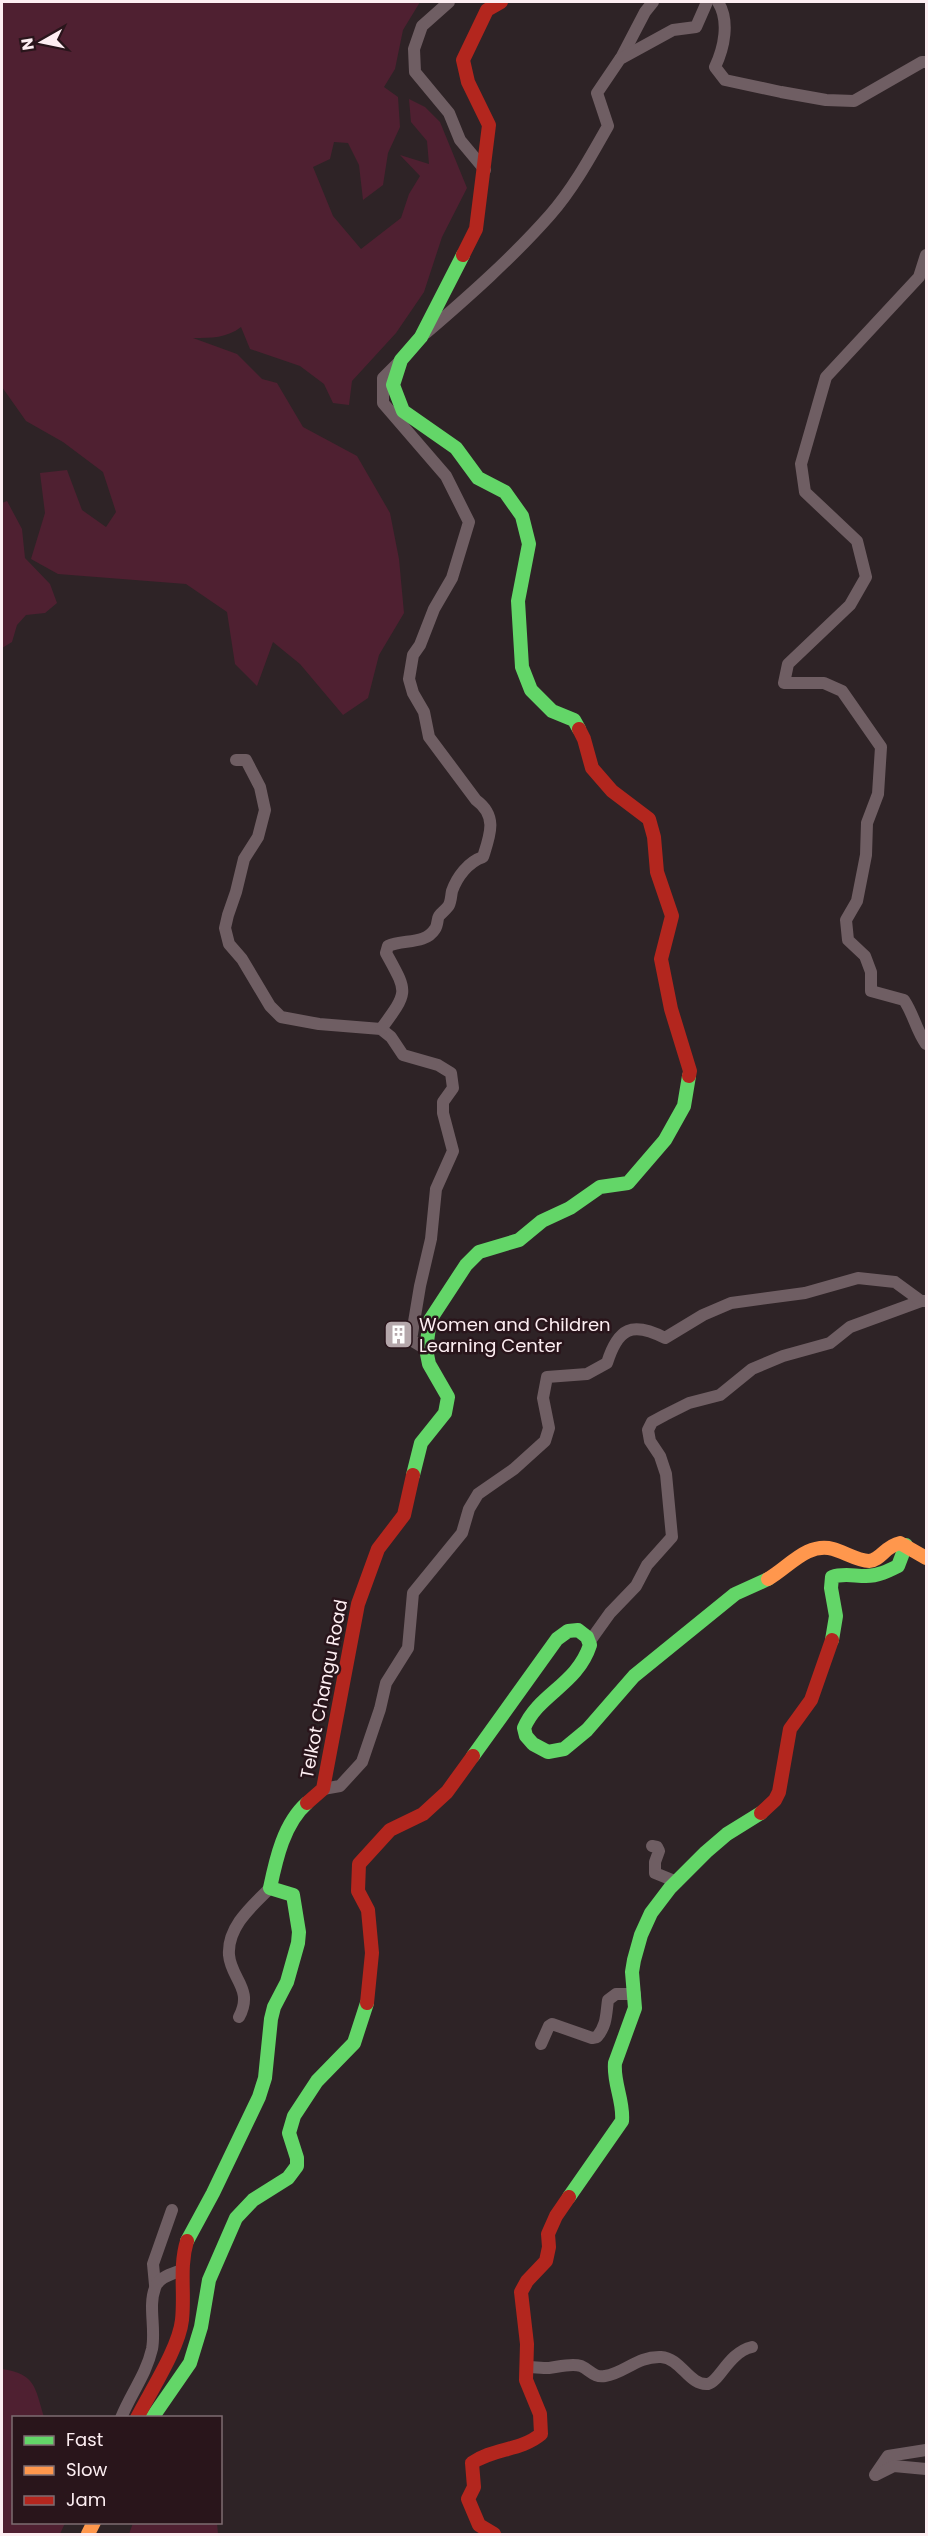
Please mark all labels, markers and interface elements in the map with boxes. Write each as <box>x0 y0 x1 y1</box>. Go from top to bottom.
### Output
north arrow <box>12 12 72 72</box>
text: N <box>15 37 40 52</box>
place label: Women and Children Learning Center <box>419 1312 611 1358</box>
building icon: Women and Children Learning Center <box>382 1319 414 1351</box>
street label: Telkot Changu Road <box>294 1597 353 1781</box>
legend <box>12 2416 222 2524</box>
text: Fast <box>66 2427 103 2452</box>
text: Slow <box>66 2457 108 2482</box>
text: Jam <box>66 2487 106 2512</box>

